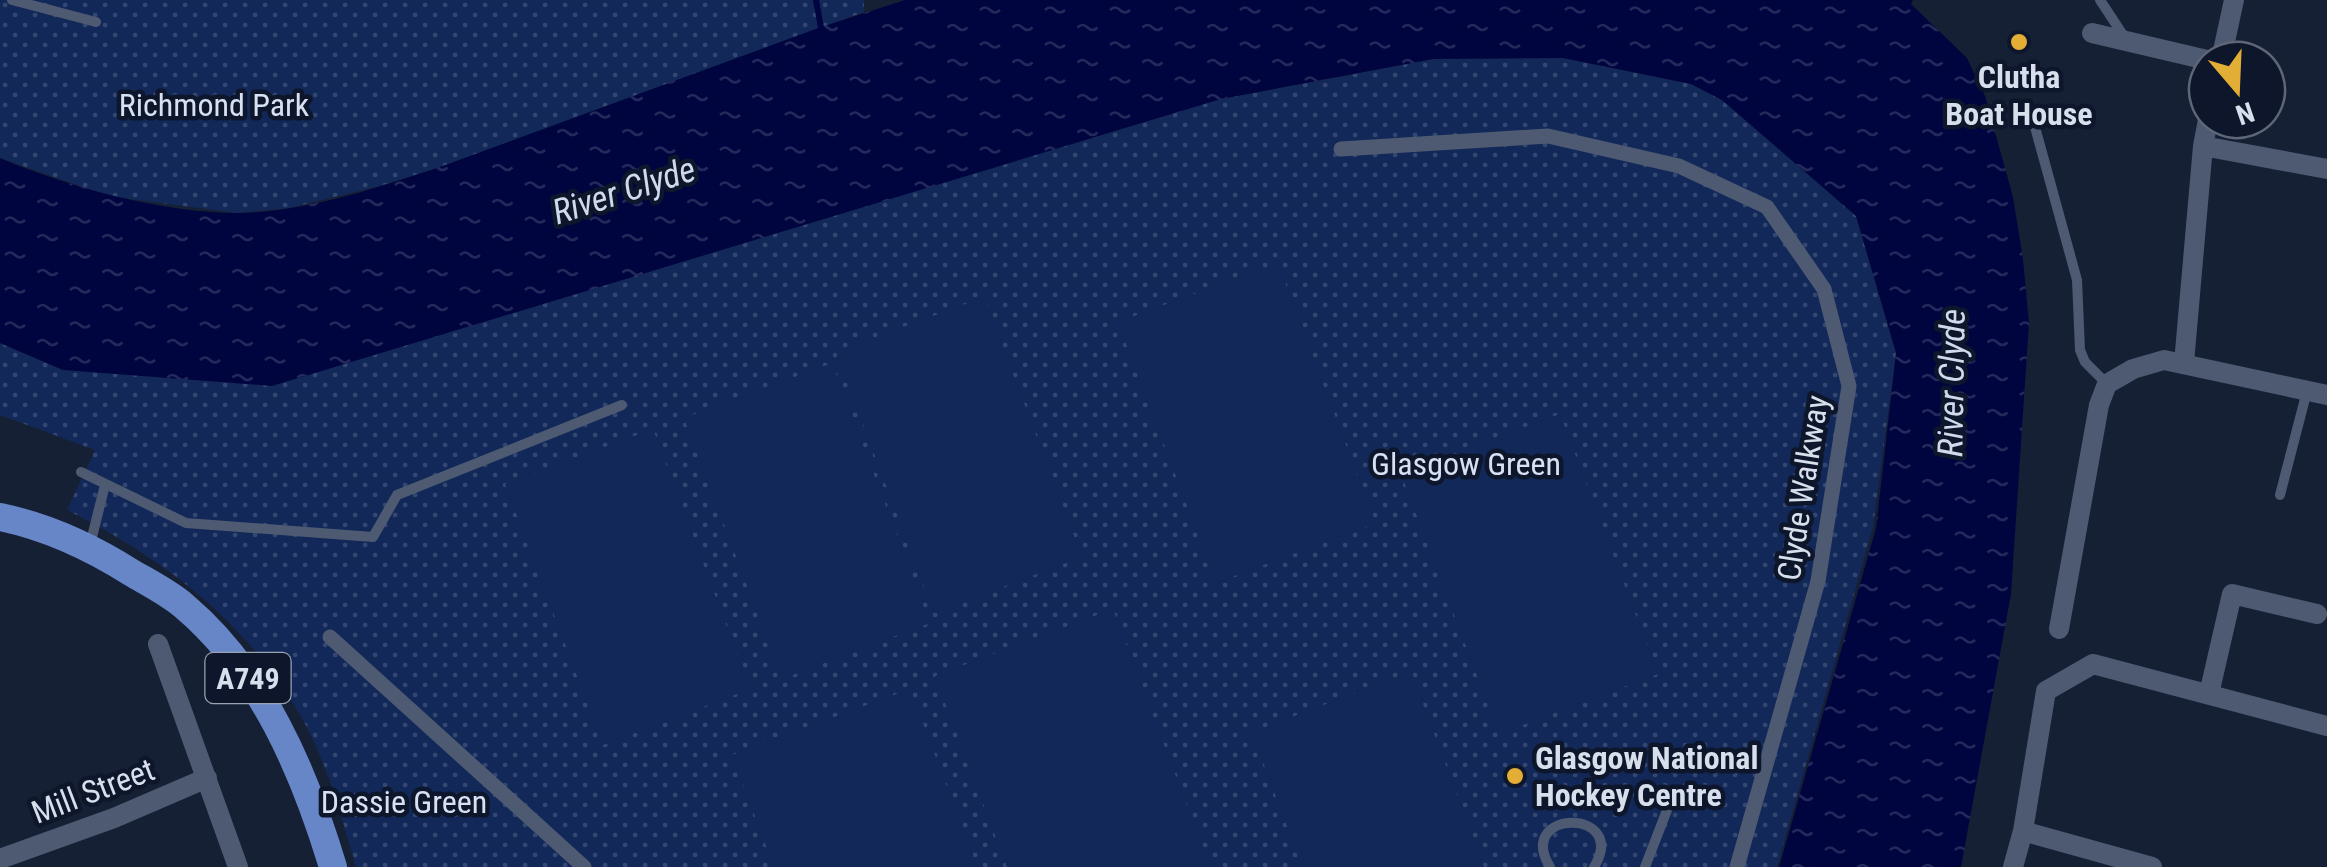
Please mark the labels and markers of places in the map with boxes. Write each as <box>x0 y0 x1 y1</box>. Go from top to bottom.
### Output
marker: Clutha Boat House <box>2008 31 2030 53</box>
place label: Clutha Boat House <box>1945 58 2093 133</box>
place label: Glasgow National Hockey Centre <box>1535 739 1758 814</box>
marker: Glasgow National Hockey Centre <box>1504 765 1526 787</box>

